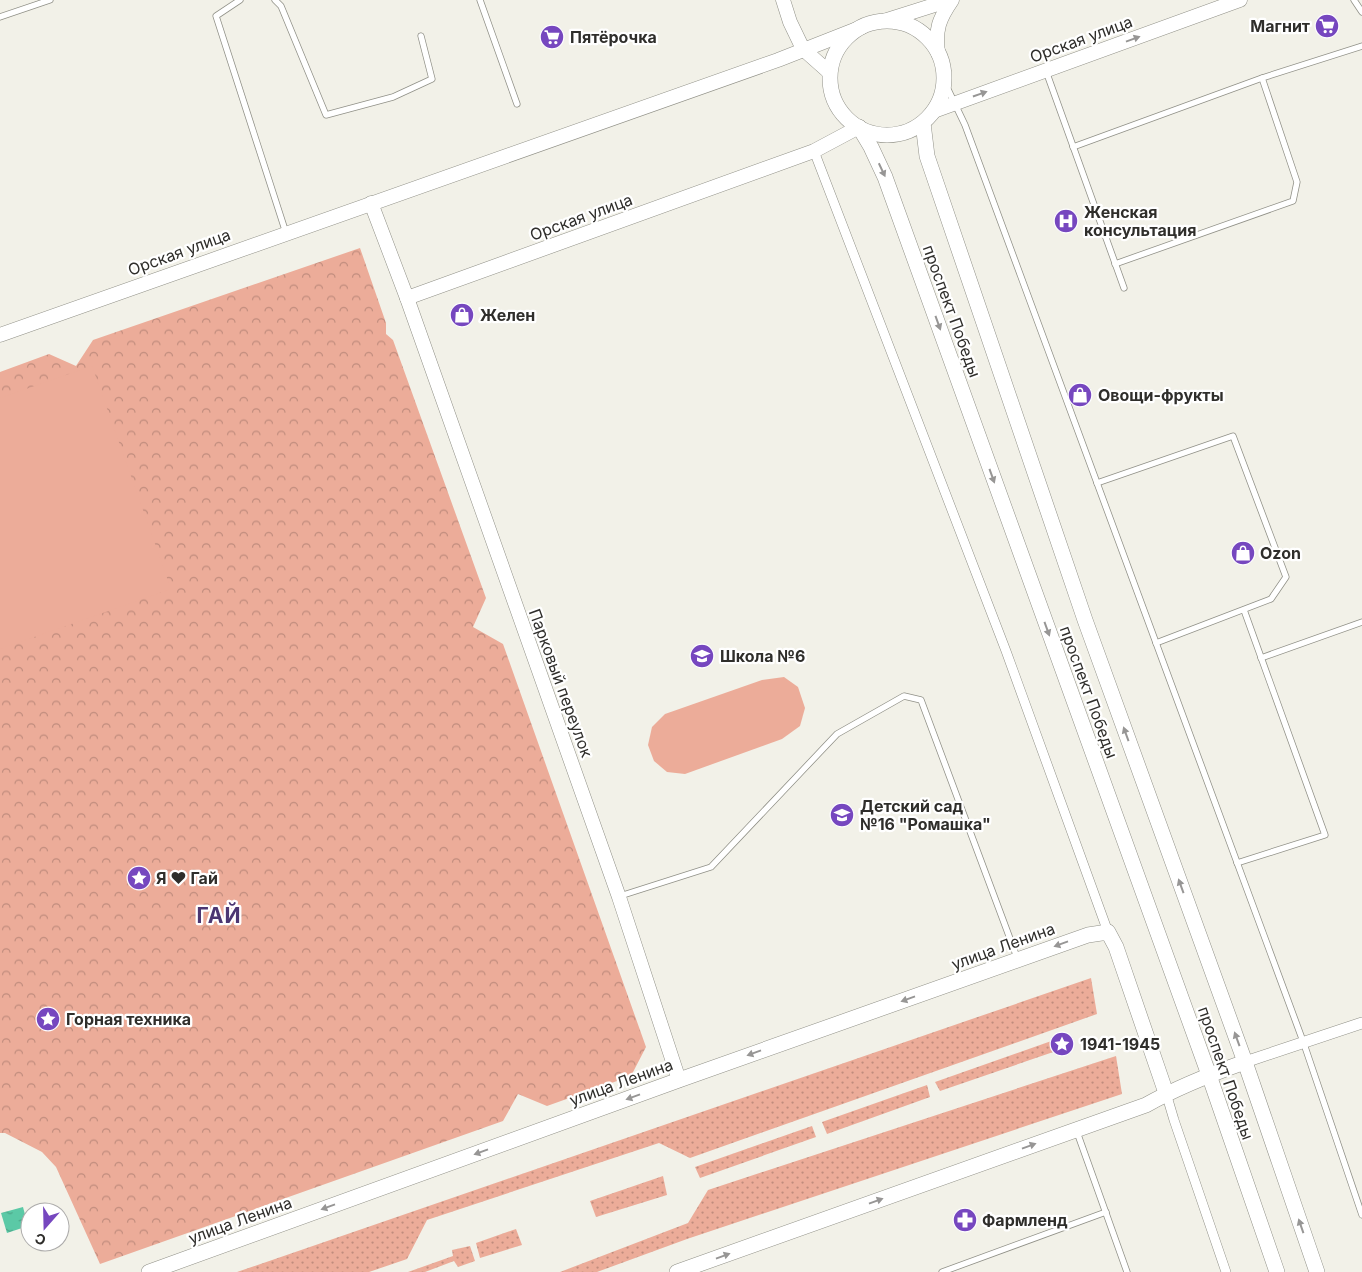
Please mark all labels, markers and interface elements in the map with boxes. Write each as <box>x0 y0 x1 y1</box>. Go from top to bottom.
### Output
street label: Орская улица <box>1027 11 1135 67</box>
supermarket icon: Магнит <box>1314 13 1340 39</box>
place label: Магнит <box>1250 16 1310 36</box>
supermarket icon: Пятёрочка <box>539 24 565 50</box>
place label: Пятёрочка <box>570 27 657 47</box>
one-way arrow <box>1125 35 1140 42</box>
one-way arrow <box>972 90 987 97</box>
one-way arrow <box>878 163 886 177</box>
street label: Орская улица <box>527 189 635 245</box>
place label: Женская консультация <box>1084 202 1196 240</box>
hospital icon: Женская консультация <box>1053 208 1079 234</box>
street label: Орская улица <box>125 224 233 280</box>
street label: проспект Победы <box>919 242 985 380</box>
shop icon: Желен <box>449 302 475 328</box>
place label: Желен <box>480 305 535 325</box>
one-way arrow <box>935 315 942 330</box>
shop icon: Овощи-фрукты <box>1067 382 1093 408</box>
place label: Овощи-фрукты <box>1098 385 1224 405</box>
one-way arrow <box>989 468 996 483</box>
shop icon: Ozon <box>1230 540 1256 566</box>
place label: Ozon <box>1260 543 1301 563</box>
street label: Парковый переулок <box>525 606 597 760</box>
one-way arrow <box>1044 621 1051 636</box>
street label: проспект Победы <box>1056 623 1122 761</box>
school or university icon: Школа №6 <box>689 643 715 669</box>
place label: Школа №6 <box>720 646 805 666</box>
one-way arrow <box>1122 726 1129 741</box>
place label: Детский сад №16 "Ромашка" <box>860 796 991 834</box>
school or university icon: Детский сад №16 "Ромашка" <box>829 802 855 828</box>
place icon: Я ❤ Гай <box>126 865 152 891</box>
place label: Я ❤ Гай <box>156 868 218 888</box>
one-way arrow <box>1177 879 1184 894</box>
district label: ГАЙ <box>196 902 242 928</box>
street label: улица Ленина <box>949 918 1057 974</box>
one-way arrow <box>1053 941 1068 948</box>
one-way arrow <box>900 996 915 1003</box>
street label: проспект Победы <box>1194 1004 1258 1142</box>
place icon: Горная техника <box>35 1006 61 1032</box>
place label: Горная техника <box>66 1009 191 1029</box>
place icon: 1941-1945 <box>1049 1031 1075 1057</box>
one-way arrow <box>1233 1031 1241 1046</box>
place label: 1941-1945 <box>1080 1034 1160 1054</box>
one-way arrow <box>747 1050 762 1057</box>
street label: улица Ленина <box>567 1054 675 1110</box>
one-way arrow <box>626 1093 641 1101</box>
one-way arrow <box>1022 1142 1037 1149</box>
one-way arrow <box>473 1149 488 1156</box>
street label: улица Ленина <box>186 1192 294 1248</box>
one-way arrow <box>869 1197 884 1204</box>
north arrow <box>20 1202 70 1252</box>
one-way arrow <box>320 1203 335 1211</box>
pharmacy icon: Фармленд <box>952 1207 978 1233</box>
place label: Фармленд <box>982 1210 1068 1230</box>
one-way arrow <box>1297 1218 1305 1233</box>
text: С <box>33 1230 48 1249</box>
one-way arrow <box>716 1252 731 1259</box>

